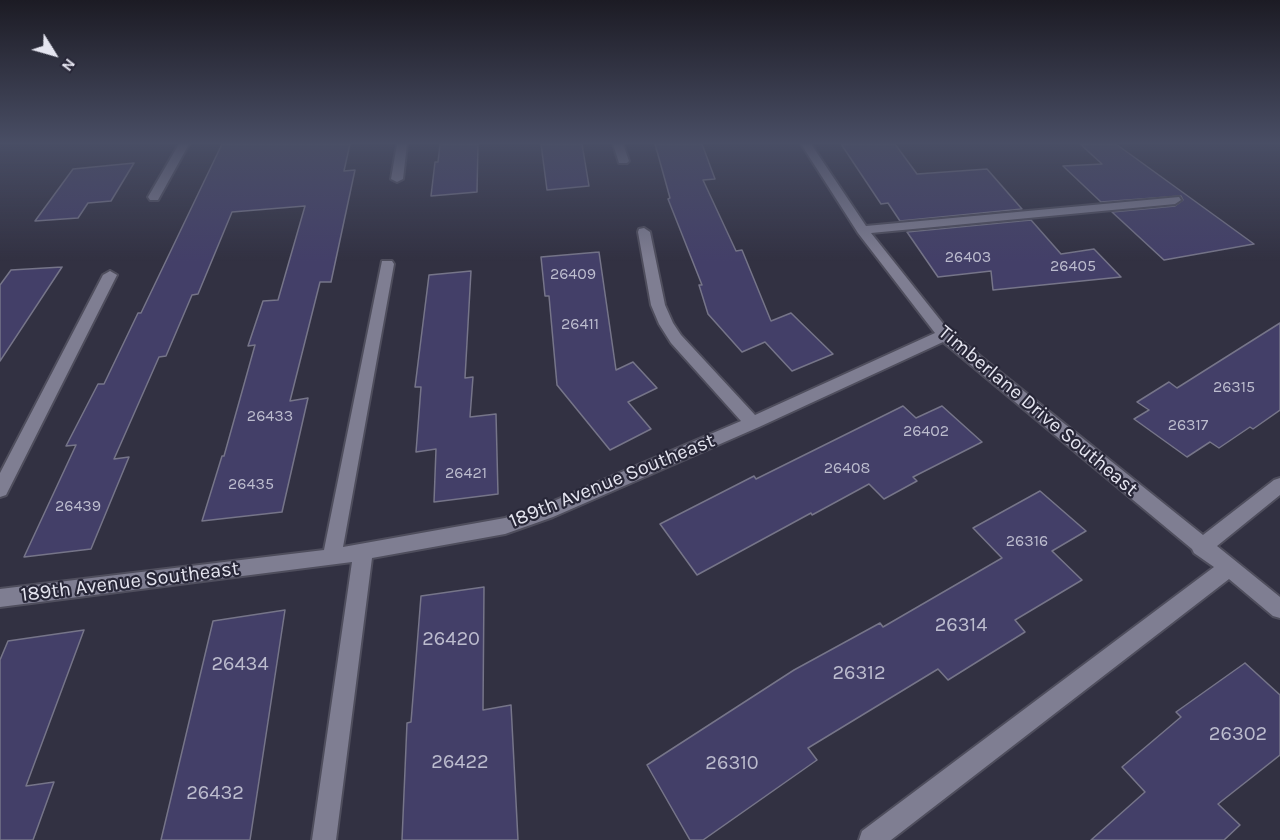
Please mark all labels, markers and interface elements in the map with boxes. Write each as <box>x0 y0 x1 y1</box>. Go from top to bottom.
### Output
north arrow <box>24 24 84 84</box>
text: N <box>58 55 80 75</box>
house number: 26403 <box>945 247 991 267</box>
house number: 26405 <box>1050 256 1096 276</box>
house number: 26409 <box>550 264 596 284</box>
house number: 26411 <box>561 314 599 334</box>
street label: Timberlane Drive Southeast <box>933 320 1143 502</box>
house number: 26315 <box>1213 377 1255 397</box>
house number: 26433 <box>247 406 293 426</box>
house number: 26317 <box>1168 415 1208 435</box>
house number: 26402 <box>903 421 949 441</box>
street label: 189th Avenue Southeast <box>506 429 718 533</box>
house number: 26408 <box>824 458 870 478</box>
house number: 26421 <box>445 463 487 483</box>
house number: 26435 <box>228 474 274 494</box>
house number: 26439 <box>55 496 101 516</box>
house number: 26316 <box>1006 531 1048 551</box>
street label: 189th Avenue Southeast <box>20 557 240 607</box>
house number: 26314 <box>935 613 987 637</box>
house number: 26420 <box>422 627 480 651</box>
house number: 26434 <box>211 652 269 676</box>
house number: 26312 <box>832 661 886 685</box>
house number: 26302 <box>1209 722 1267 746</box>
house number: 26422 <box>431 750 489 774</box>
house number: 26310 <box>705 751 759 775</box>
house number: 26432 <box>186 781 244 805</box>

